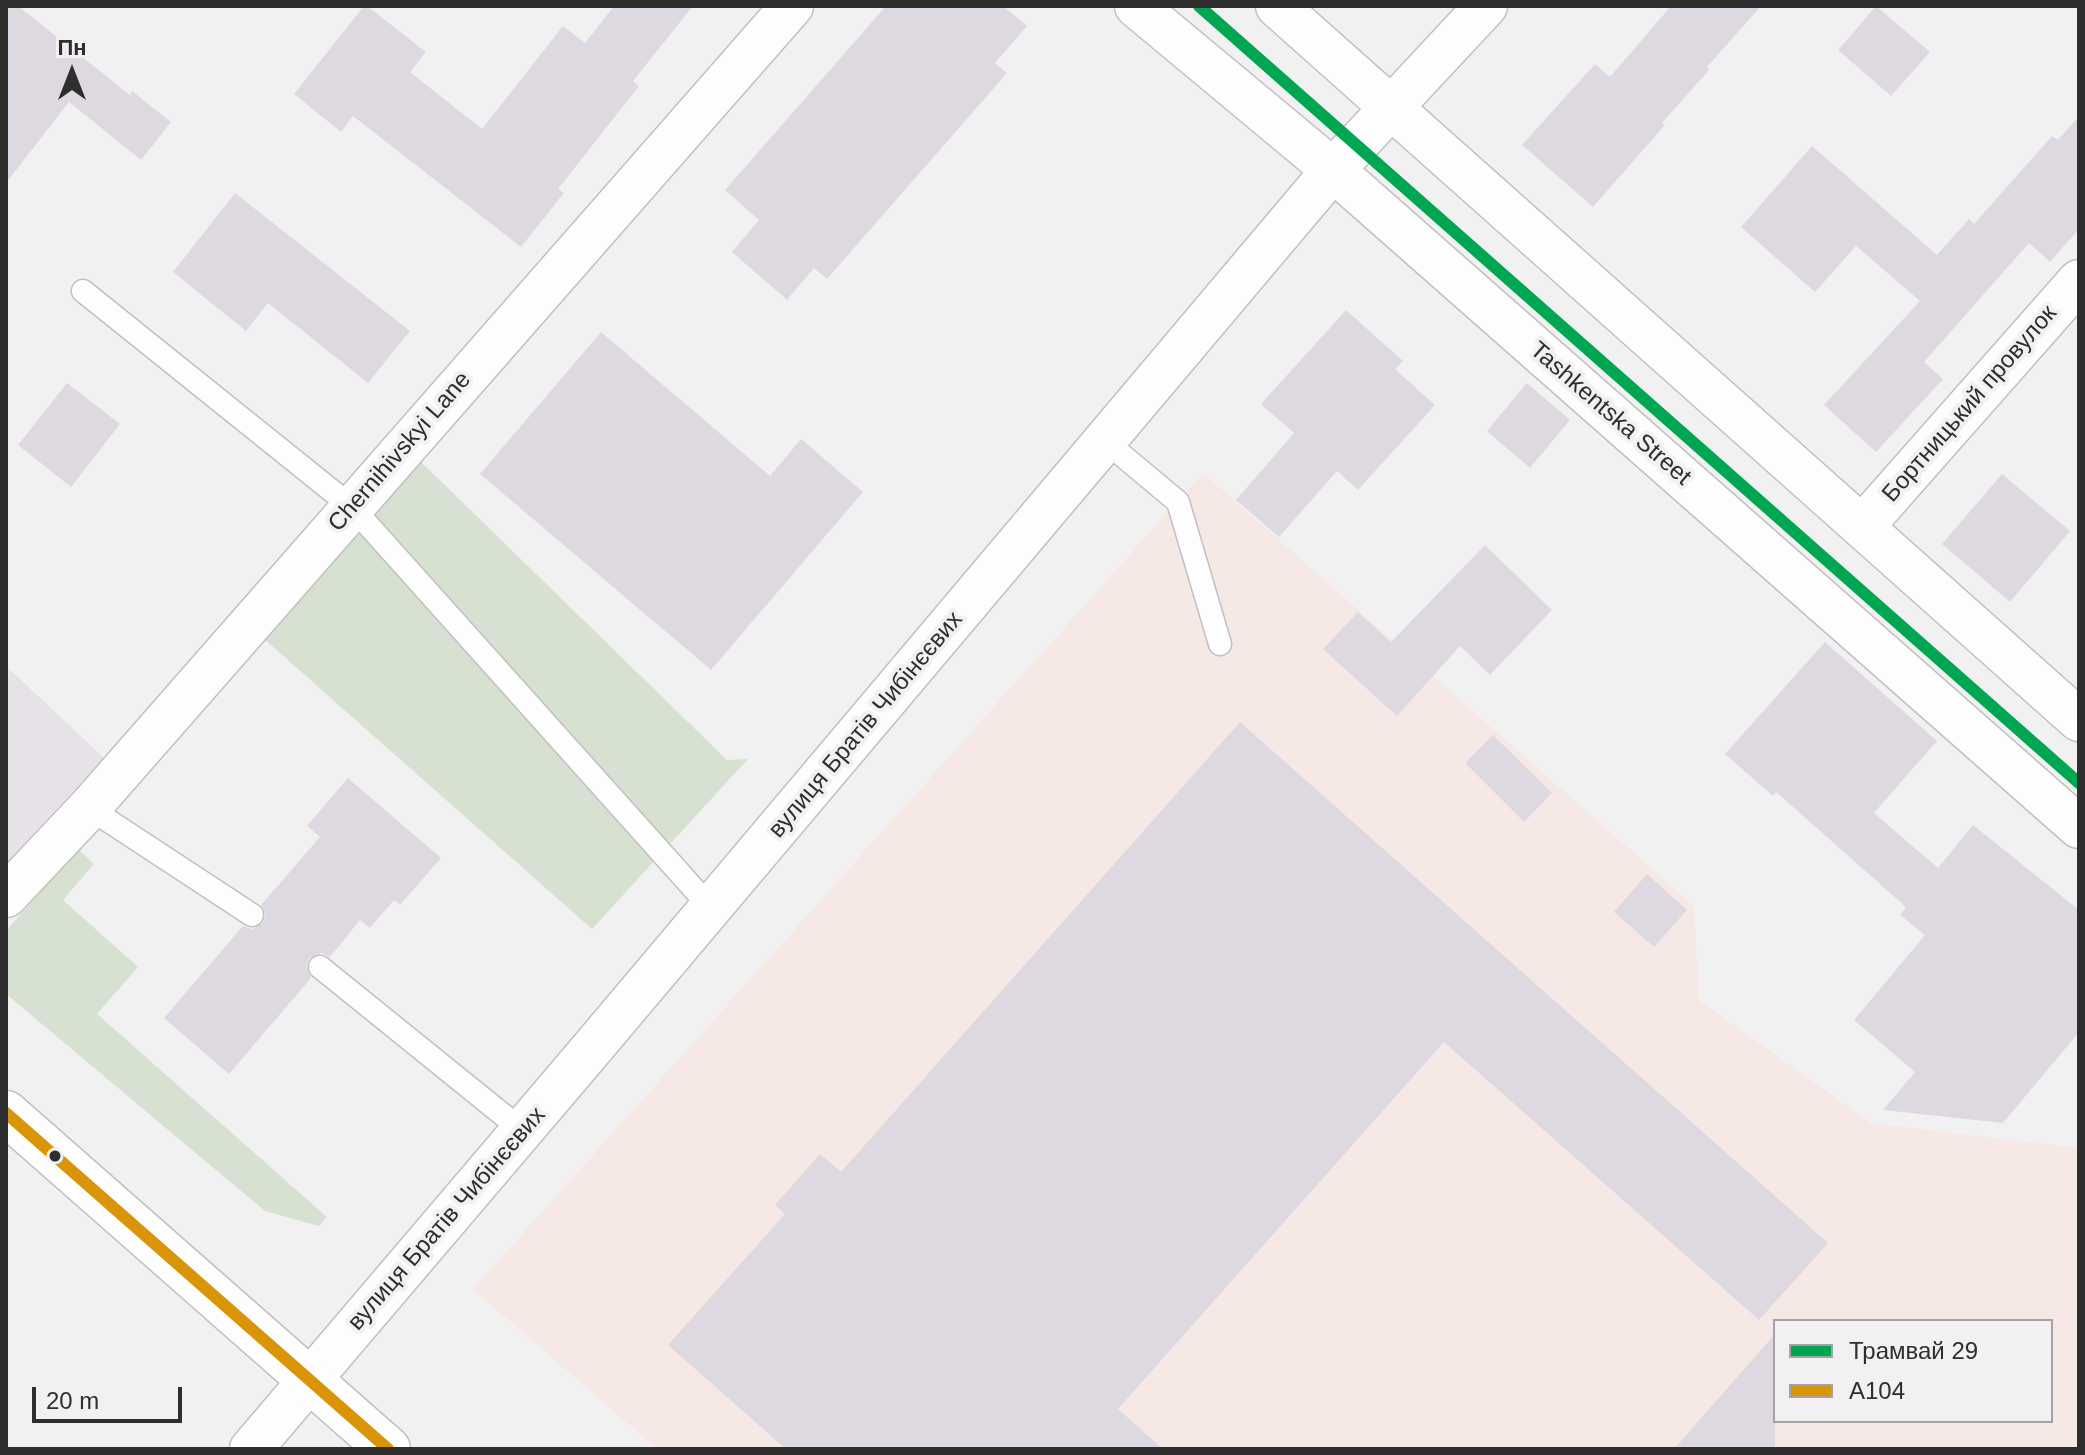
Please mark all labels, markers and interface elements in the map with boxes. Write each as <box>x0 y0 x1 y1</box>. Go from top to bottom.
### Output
north arrow <box>32 32 112 112</box>
text: Пн <box>57 35 87 60</box>
street label: Бортницький провулок <box>1877 300 2063 508</box>
street label: Tashkentska Street <box>1524 336 1696 492</box>
street label: Chernihivskyi Lane <box>323 366 477 538</box>
street label: вулиця Братів Чибінєєвих <box>763 606 969 844</box>
street label: вулиця Братів Чибінєєвих <box>342 1101 552 1337</box>
unlabelled marker <box>47 1148 63 1164</box>
legend <box>1773 1319 2053 1423</box>
text: Трамвай 29 <box>1849 1337 1978 1364</box>
scale bar <box>36 1371 186 1421</box>
text: А104 <box>1849 1377 1905 1404</box>
text: 20 m <box>46 1387 99 1414</box>

